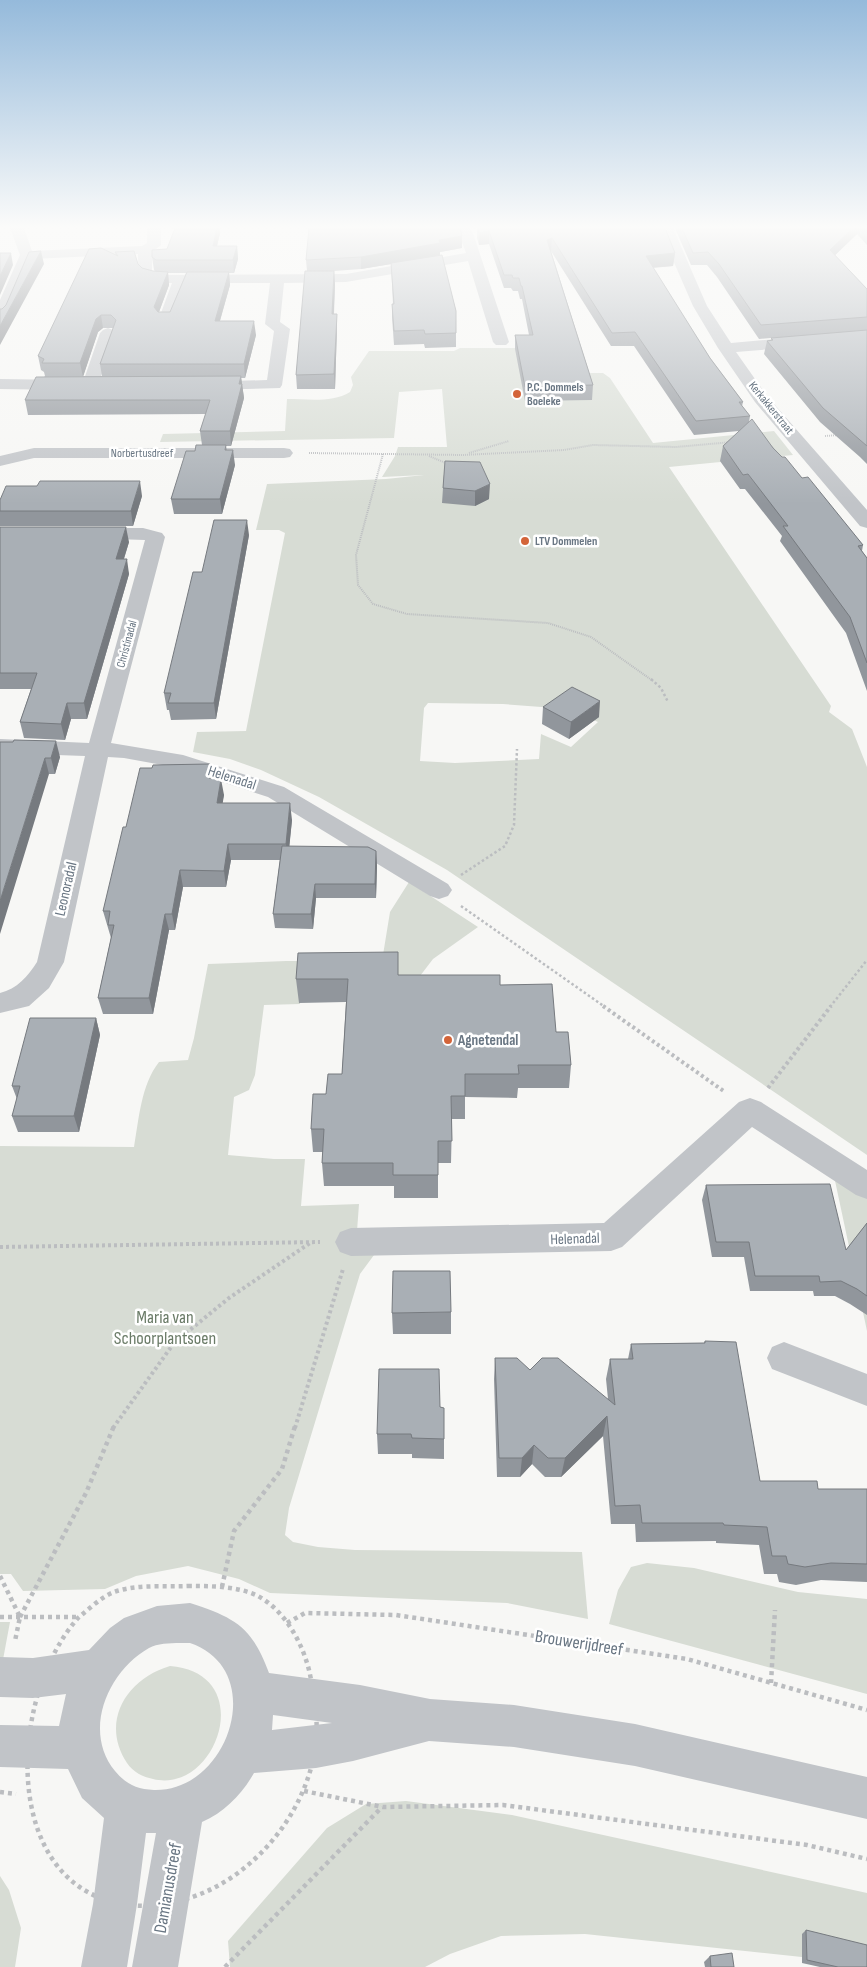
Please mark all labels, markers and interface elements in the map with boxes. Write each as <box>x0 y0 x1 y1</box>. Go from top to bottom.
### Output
street label: Kerkakkerstraat <box>745 378 797 438</box>
place label: P.C. Dommels Boeleke <box>527 380 584 409</box>
marker: P.C. Dommels Boeleke <box>511 388 523 400</box>
street label: Norbertusdreef <box>111 446 174 461</box>
place label: LTV Dommelen <box>535 534 597 549</box>
marker: LTV Dommelen <box>519 535 531 547</box>
street label: Christinadal <box>113 619 141 669</box>
street label: Helenadal <box>206 761 258 795</box>
street label: Leonoradal <box>51 860 81 918</box>
place label: Agnetendal <box>457 1031 518 1050</box>
marker: Agnetendal <box>442 1034 454 1046</box>
street label: Helenadal <box>550 1229 600 1249</box>
park label: Maria van Schoorplantsoen <box>114 1307 216 1349</box>
street label: Brouwerijdreef <box>533 1626 625 1660</box>
street label: Damianusdreef <box>150 1840 186 1935</box>

